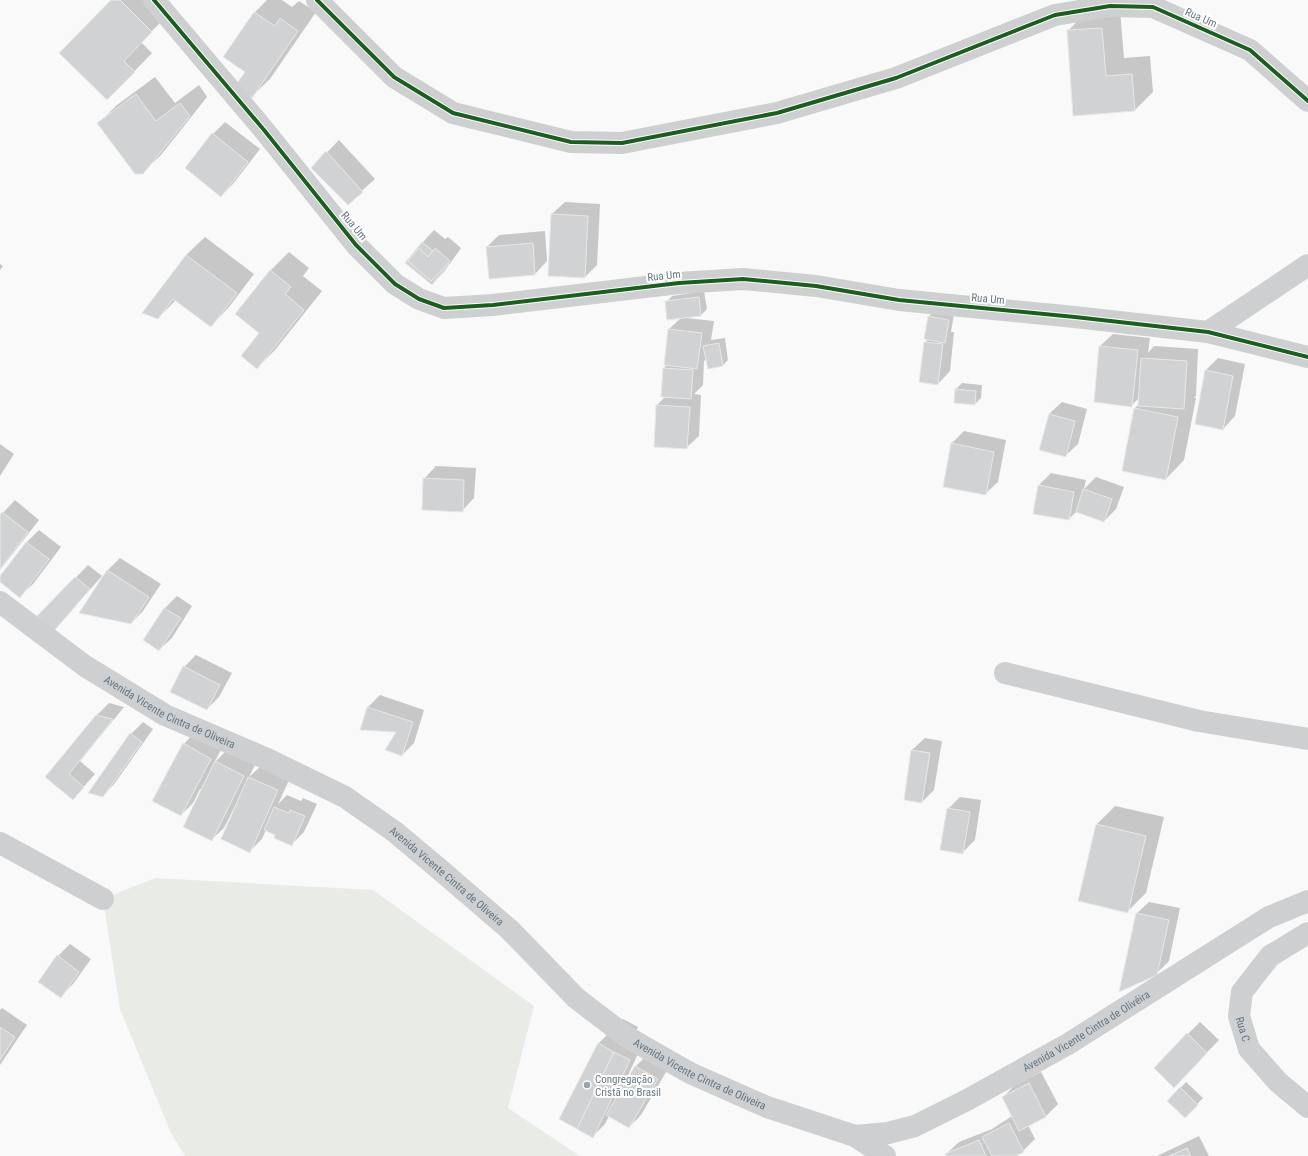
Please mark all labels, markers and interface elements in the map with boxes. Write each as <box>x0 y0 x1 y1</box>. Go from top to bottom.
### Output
street label: Rua Um <box>1183 5 1219 31</box>
street label: Rua Um <box>338 209 370 243</box>
street label: Rua Um <box>647 268 681 284</box>
street label: Rua Um <box>971 291 1005 307</box>
street label: Avenida Vicente Cintra de Oliveira <box>102 673 237 751</box>
street label: Avenida Vicente Cintra de Oliveira <box>387 824 507 928</box>
street label: Avenida Vicente Cintra de Olivéira <box>1020 988 1152 1074</box>
street label: Rua C <box>1233 1015 1253 1043</box>
street label: Avenida Vicente Cintra de Oliveira <box>631 1036 768 1112</box>
place label: Congregação Cristã no Brasil <box>595 1073 661 1099</box>
marker: Congregação Cristã no Brasil <box>582 1080 592 1090</box>

